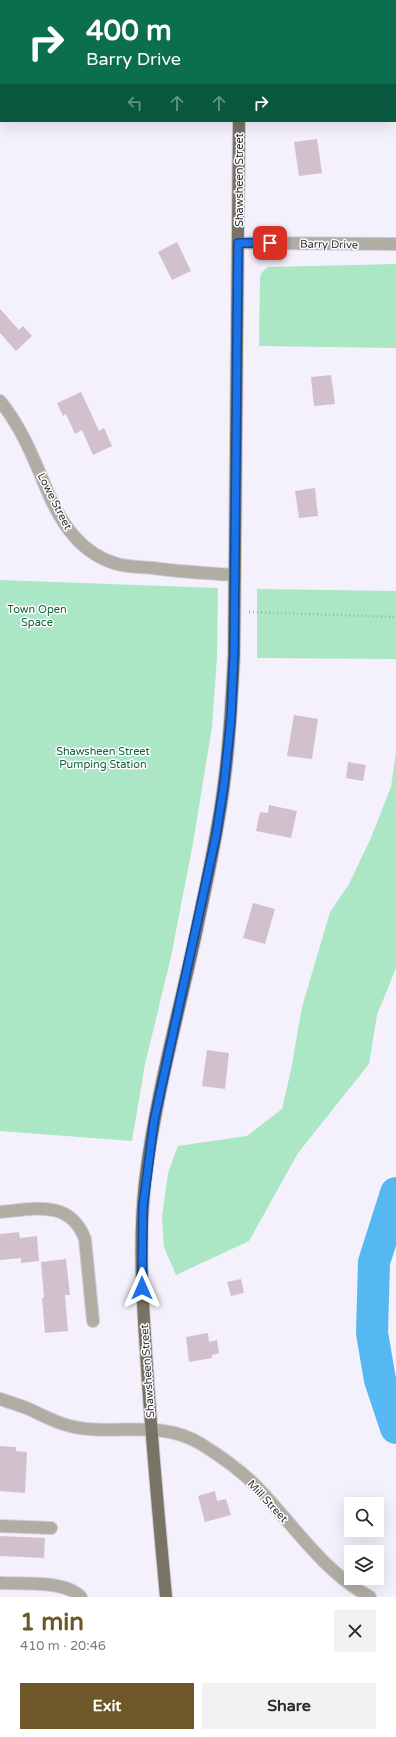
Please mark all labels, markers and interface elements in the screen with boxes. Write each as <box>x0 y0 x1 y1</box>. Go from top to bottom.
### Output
text: 400 m <box>86 14 172 48</box>
icon: right <box>20 16 72 68</box>
text: Barry Drive <box>86 48 181 70</box>
icon: left <box>124 92 146 114</box>
icon: ahead <box>166 92 188 114</box>
icon: ahead <box>208 92 230 114</box>
icon: right <box>250 92 272 114</box>
street label: Shawsheen Street <box>233 133 246 227</box>
pin <box>253 226 287 260</box>
icon: arrive <box>259 232 281 254</box>
street label: Barry Drive <box>300 237 358 252</box>
street label: Lowe Street <box>35 471 74 532</box>
park label: Town Open Space <box>7 603 67 629</box>
park label: Shawsheen Street Pumping Station <box>56 745 150 771</box>
position arrow <box>121 1267 163 1309</box>
street label: Shawsheen Street <box>138 1324 157 1418</box>
street label: Mill Street <box>245 1478 290 1525</box>
map controls <box>344 1497 384 1585</box>
button: search <box>344 1497 384 1537</box>
button: layers <box>344 1545 384 1585</box>
text: 1 min <box>20 1608 84 1637</box>
button: close <box>334 1610 376 1652</box>
text: 410 m · 20:46 <box>20 1638 106 1654</box>
button: Exit <box>20 1683 194 1729</box>
button: Share <box>202 1683 376 1729</box>

